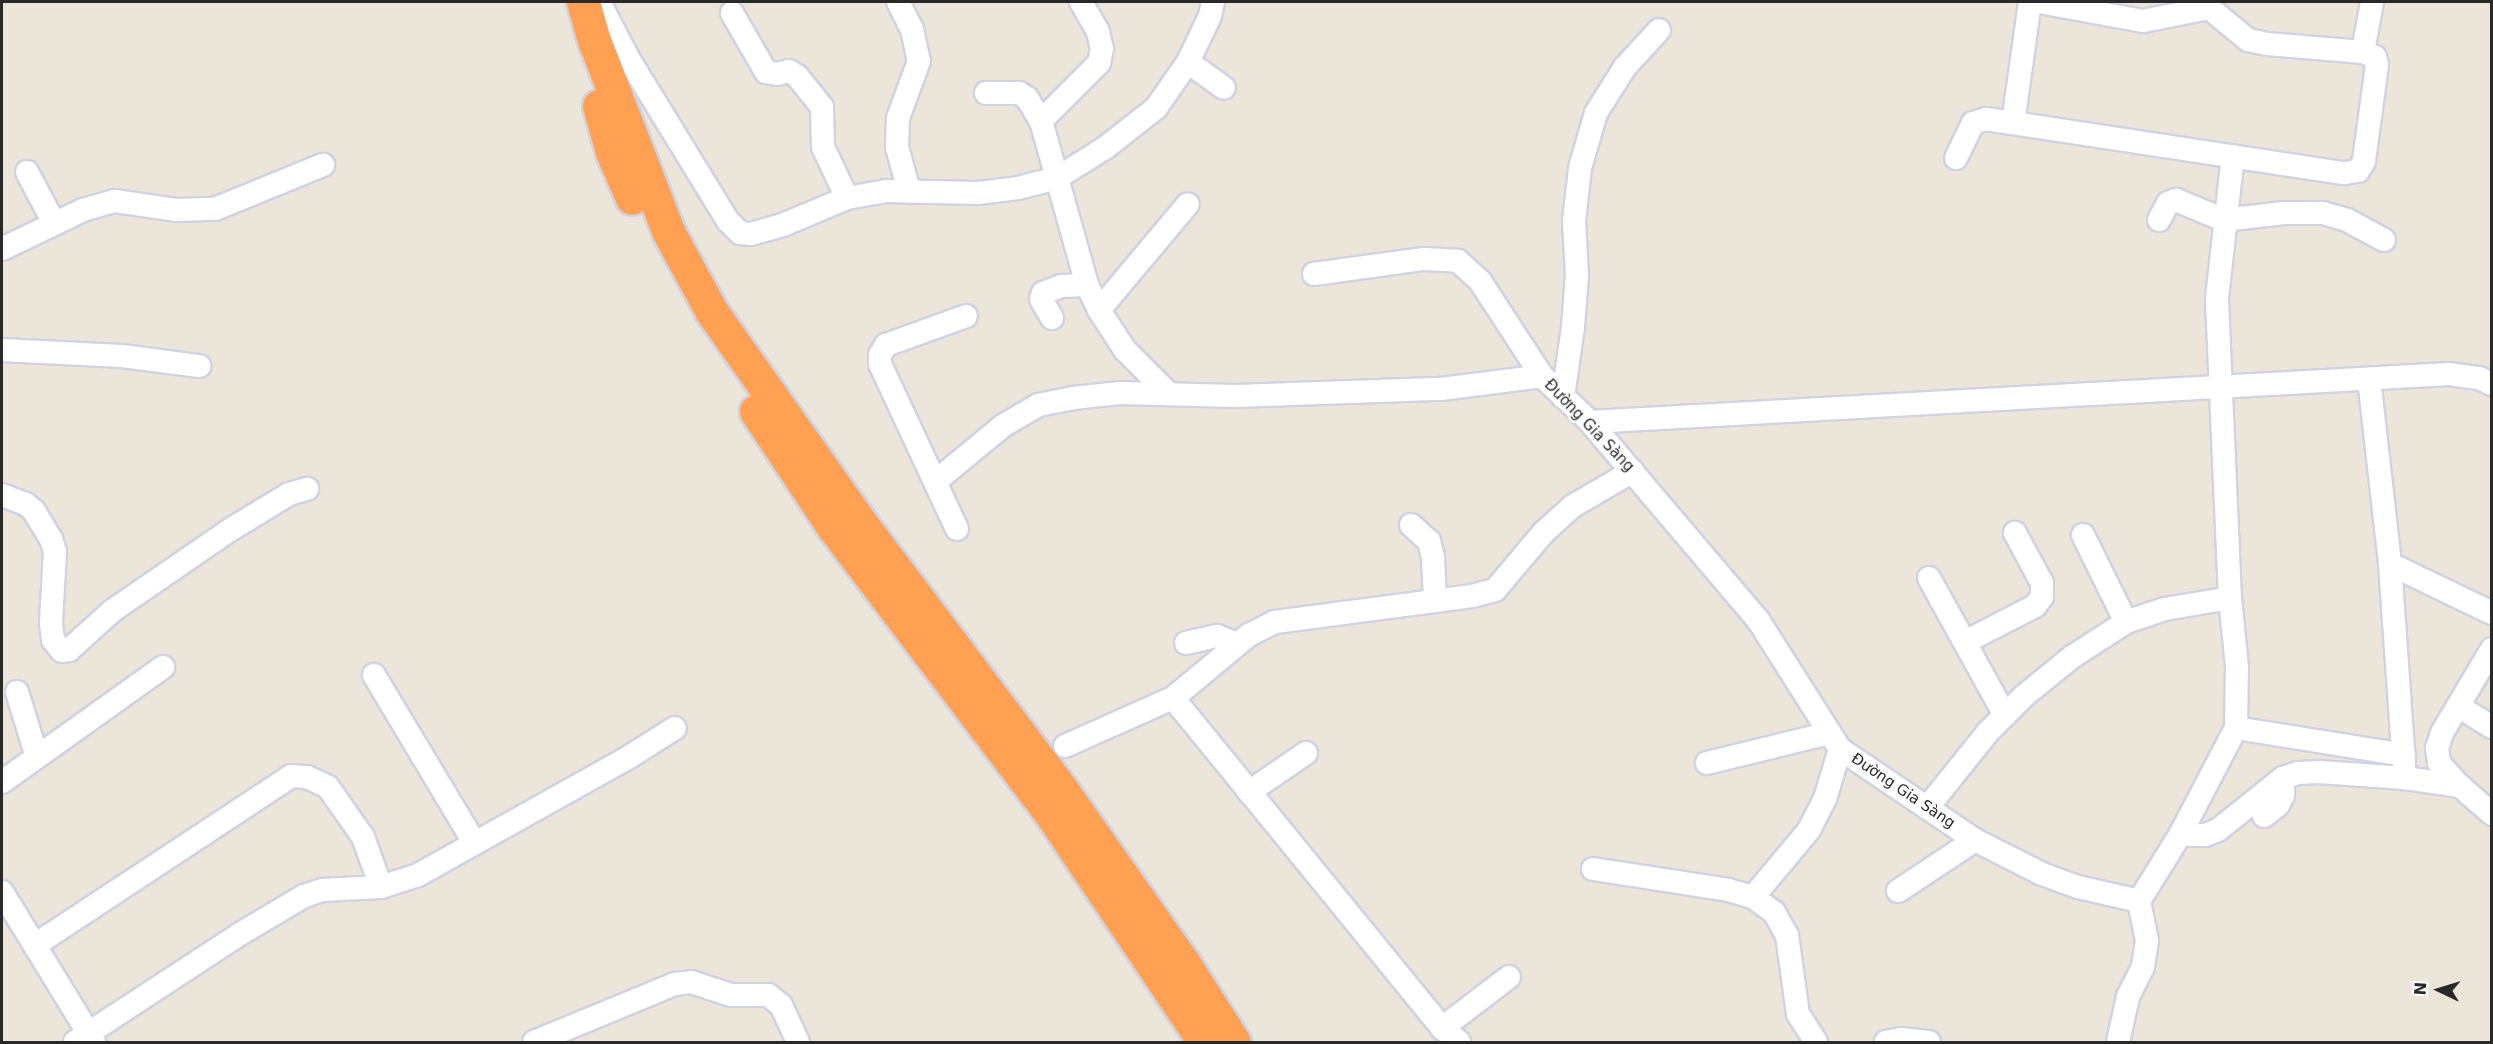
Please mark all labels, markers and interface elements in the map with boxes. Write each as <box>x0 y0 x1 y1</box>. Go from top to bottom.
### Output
street label: Đường Gia Sàng <box>1540 376 1638 476</box>
street label: Đường Gia Sàng <box>1848 750 1958 832</box>
north arrow <box>2409 960 2469 1020</box>
text: N <box>2411 981 2430 996</box>

